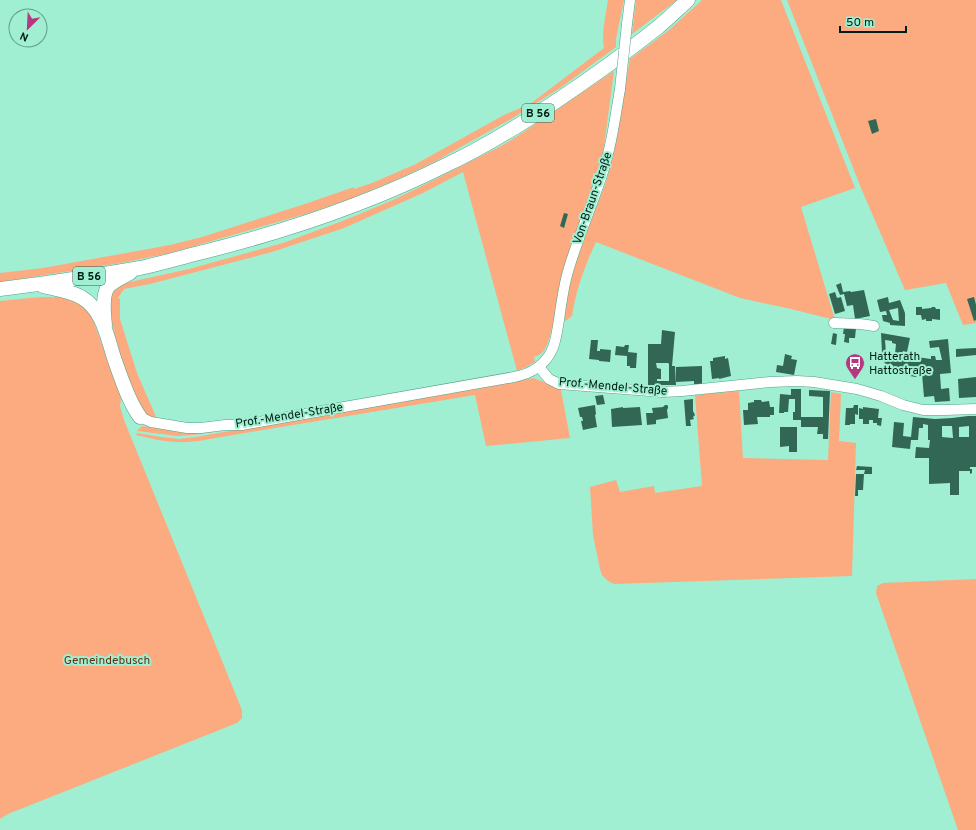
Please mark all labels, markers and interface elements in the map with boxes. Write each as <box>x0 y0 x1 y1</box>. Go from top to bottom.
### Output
north arrow <box>8 8 48 48</box>
scale bar <box>840 8 906 34</box>
text: 50 m <box>846 15 874 31</box>
text: N <box>18 28 31 44</box>
road number: B 56 <box>522 104 554 122</box>
street label: Von-Braun-Straße <box>570 150 616 247</box>
road number: B 56 <box>73 267 105 285</box>
place label: Hatterath Hattostraße <box>869 349 932 379</box>
bus stop icon: Hatterath Hattostraße <box>844 352 866 380</box>
street label: Prof.-Mendel-Straße <box>558 374 668 400</box>
street label: Prof.-Mendel-Straße <box>234 400 344 432</box>
park label: Gemeindebusch <box>64 653 150 669</box>

